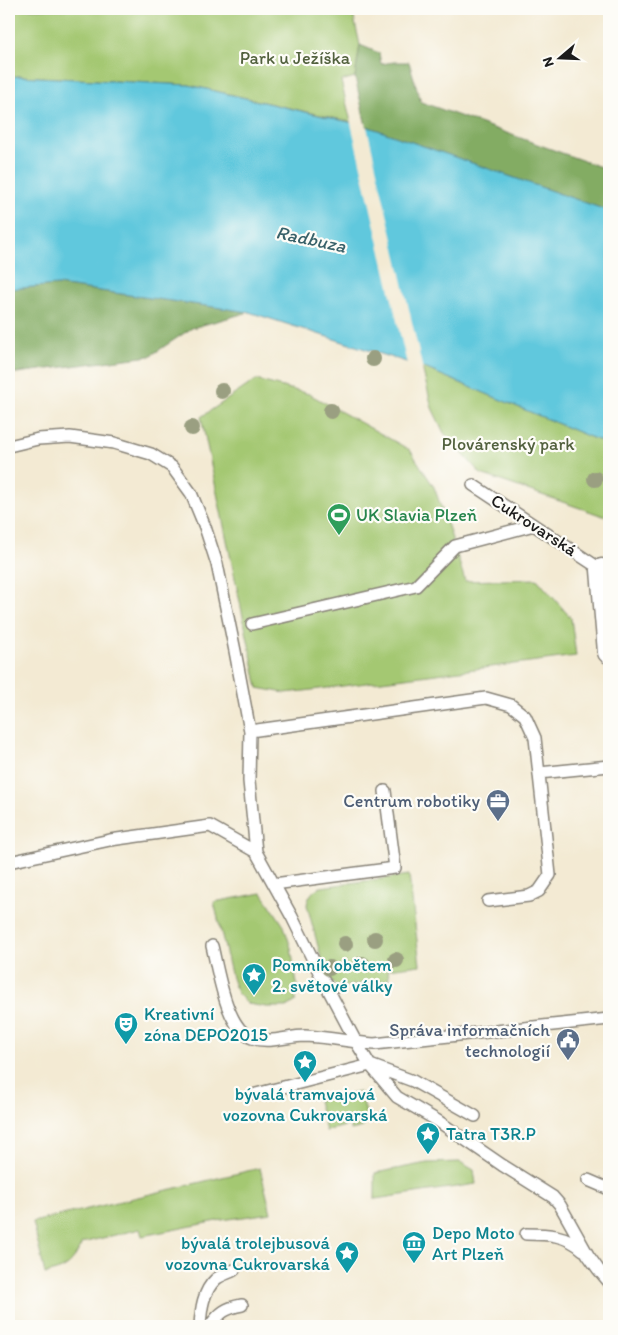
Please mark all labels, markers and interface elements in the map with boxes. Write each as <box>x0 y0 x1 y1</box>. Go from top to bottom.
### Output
north arrow <box>536 32 586 82</box>
park label: Park u Ježíška <box>240 47 351 69</box>
text: N <box>539 55 558 69</box>
water label: Radbuza <box>274 220 348 258</box>
park label: Plovárenský park <box>442 433 575 455</box>
street label: Cukrovarská <box>487 489 582 561</box>
sports icon: UK Slavia Plzeň <box>326 502 352 536</box>
place label: UK Slavia Plzeň <box>356 504 477 526</box>
office icon: Centrum robotiky <box>485 788 511 822</box>
place label: Centrum robotiky <box>343 790 480 812</box>
place label: Pomník obětem 2. světové války <box>272 954 393 997</box>
place icon: Pomník obětem 2. světové války <box>241 962 267 996</box>
place label: Kreativní zóna DEPO2015 <box>144 1003 268 1046</box>
theatre icon: Kreativní zóna DEPO2015 <box>113 1011 139 1045</box>
place label: Správa informačních technologií <box>389 1019 550 1062</box>
public building icon: Správa informačních technologií <box>555 1027 581 1061</box>
place icon: bývalá tramvajová vozovna Cukrovarská <box>292 1049 318 1083</box>
place label: bývalá tramvajová vozovna Cukrovarská <box>223 1083 388 1126</box>
place icon: Tatra T3R.P <box>415 1121 441 1155</box>
place label: Tatra T3R.P <box>446 1123 536 1145</box>
place label: Depo Moto Art Plzeň <box>432 1222 515 1265</box>
museum icon: Depo Moto Art Plzeň <box>401 1230 427 1264</box>
place label: bývalá trolejbusová vozovna Cukrovarská <box>165 1232 331 1275</box>
place icon: bývalá trolejbusová vozovna Cukrovarská <box>334 1240 360 1274</box>

